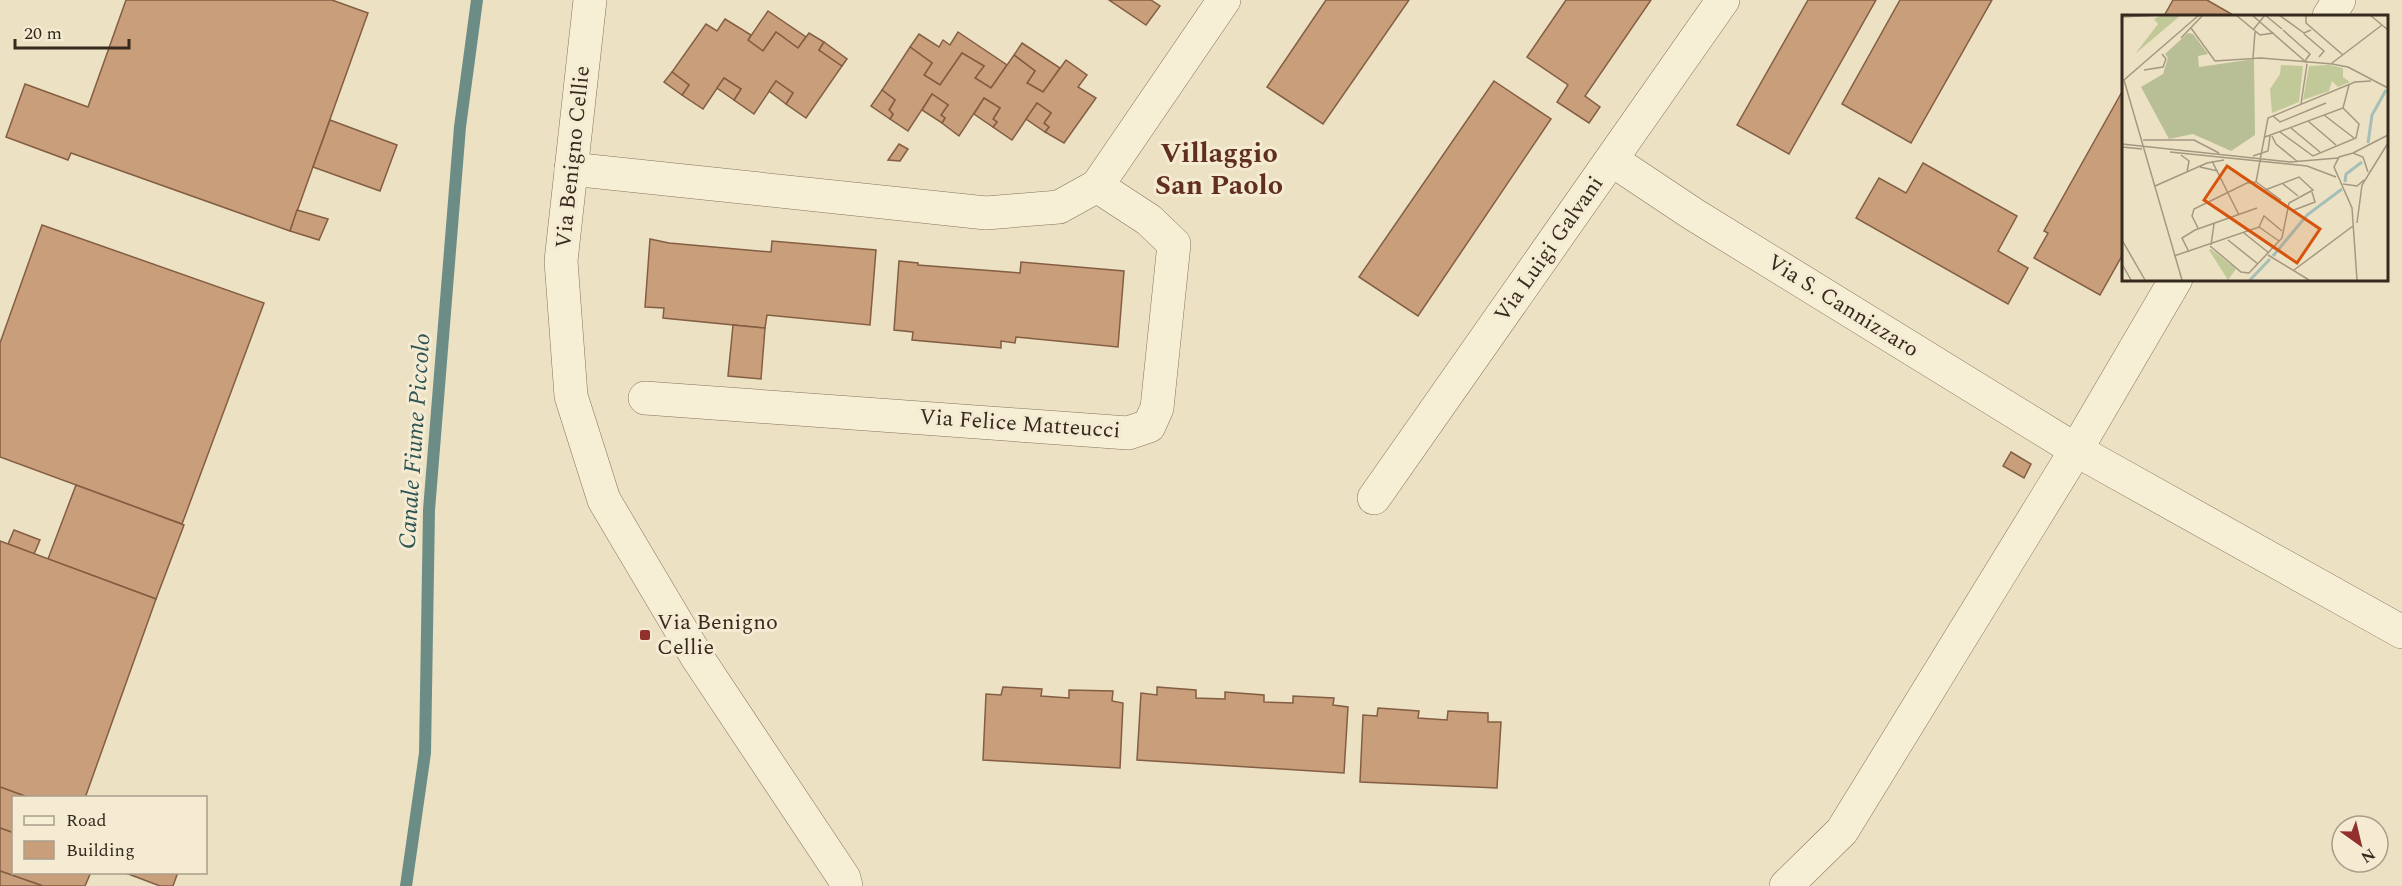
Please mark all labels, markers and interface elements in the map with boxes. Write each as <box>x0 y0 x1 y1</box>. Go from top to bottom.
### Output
scale bar <box>15 12 129 50</box>
inset map <box>2122 15 2387 280</box>
text: 20 m <box>24 20 62 47</box>
street label: Via Benigno Cellie <box>547 64 599 250</box>
district label: Villaggio San Paolo <box>1155 132 1283 207</box>
street label: Via Luigi Galvani <box>1486 169 1612 329</box>
street label: Via S. Cannizzaro <box>1761 246 1925 366</box>
water label: Canale Fiume Piccolo <box>389 332 441 550</box>
street label: Via Felice Matteucci <box>918 401 1122 447</box>
place label: Via Benigno Cellie <box>657 606 778 664</box>
marker: Via Benigno Cellie <box>638 628 652 642</box>
legend <box>12 796 207 874</box>
text: Road <box>66 807 107 834</box>
north arrow <box>2330 814 2390 874</box>
text: Building <box>66 837 135 864</box>
text: N <box>2356 842 2380 869</box>

